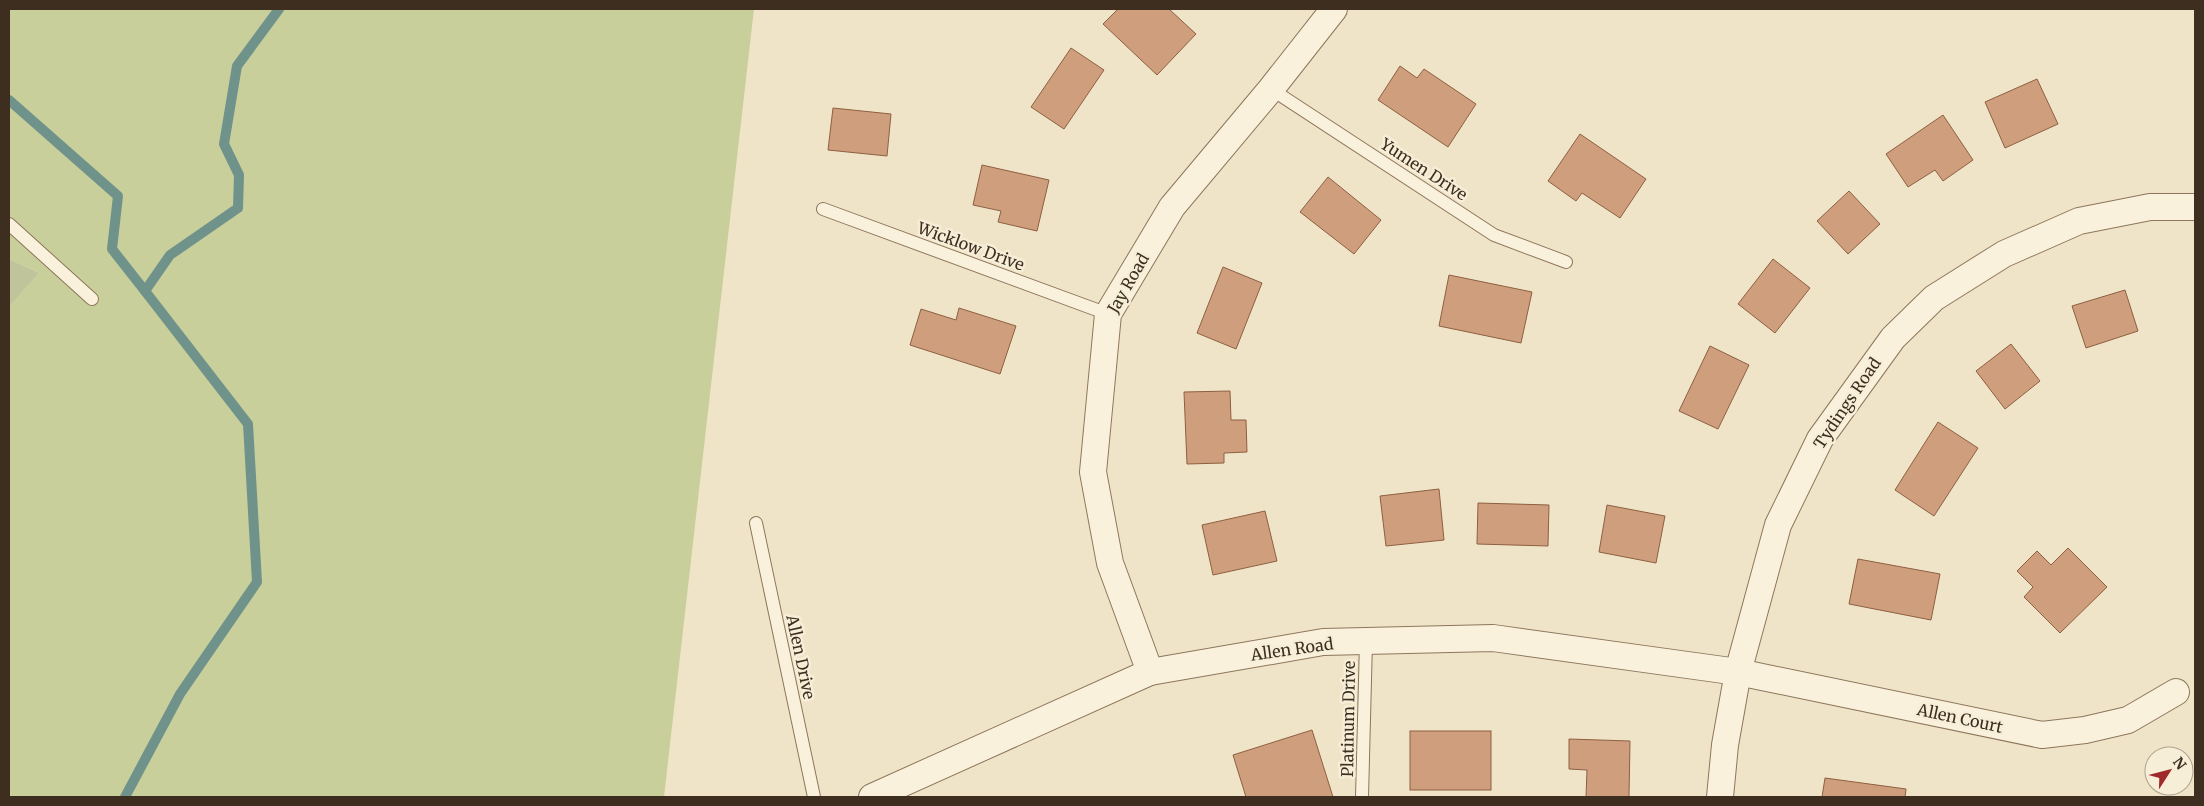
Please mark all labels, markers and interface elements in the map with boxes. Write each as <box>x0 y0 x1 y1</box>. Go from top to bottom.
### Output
street label: Yumen Drive <box>1376 133 1471 204</box>
street label: Wicklow Drive <box>914 217 1027 275</box>
street label: Jay Road <box>1102 249 1153 317</box>
street label: Tydings Road <box>1809 353 1885 452</box>
street label: Allen Drive <box>782 612 820 701</box>
street label: Allen Road <box>1249 633 1335 665</box>
street label: Platinum Drive <box>1337 661 1359 777</box>
street label: Allen Court <box>1914 699 2005 737</box>
north arrow <box>2144 746 2194 796</box>
text: N <box>2169 754 2190 773</box>

